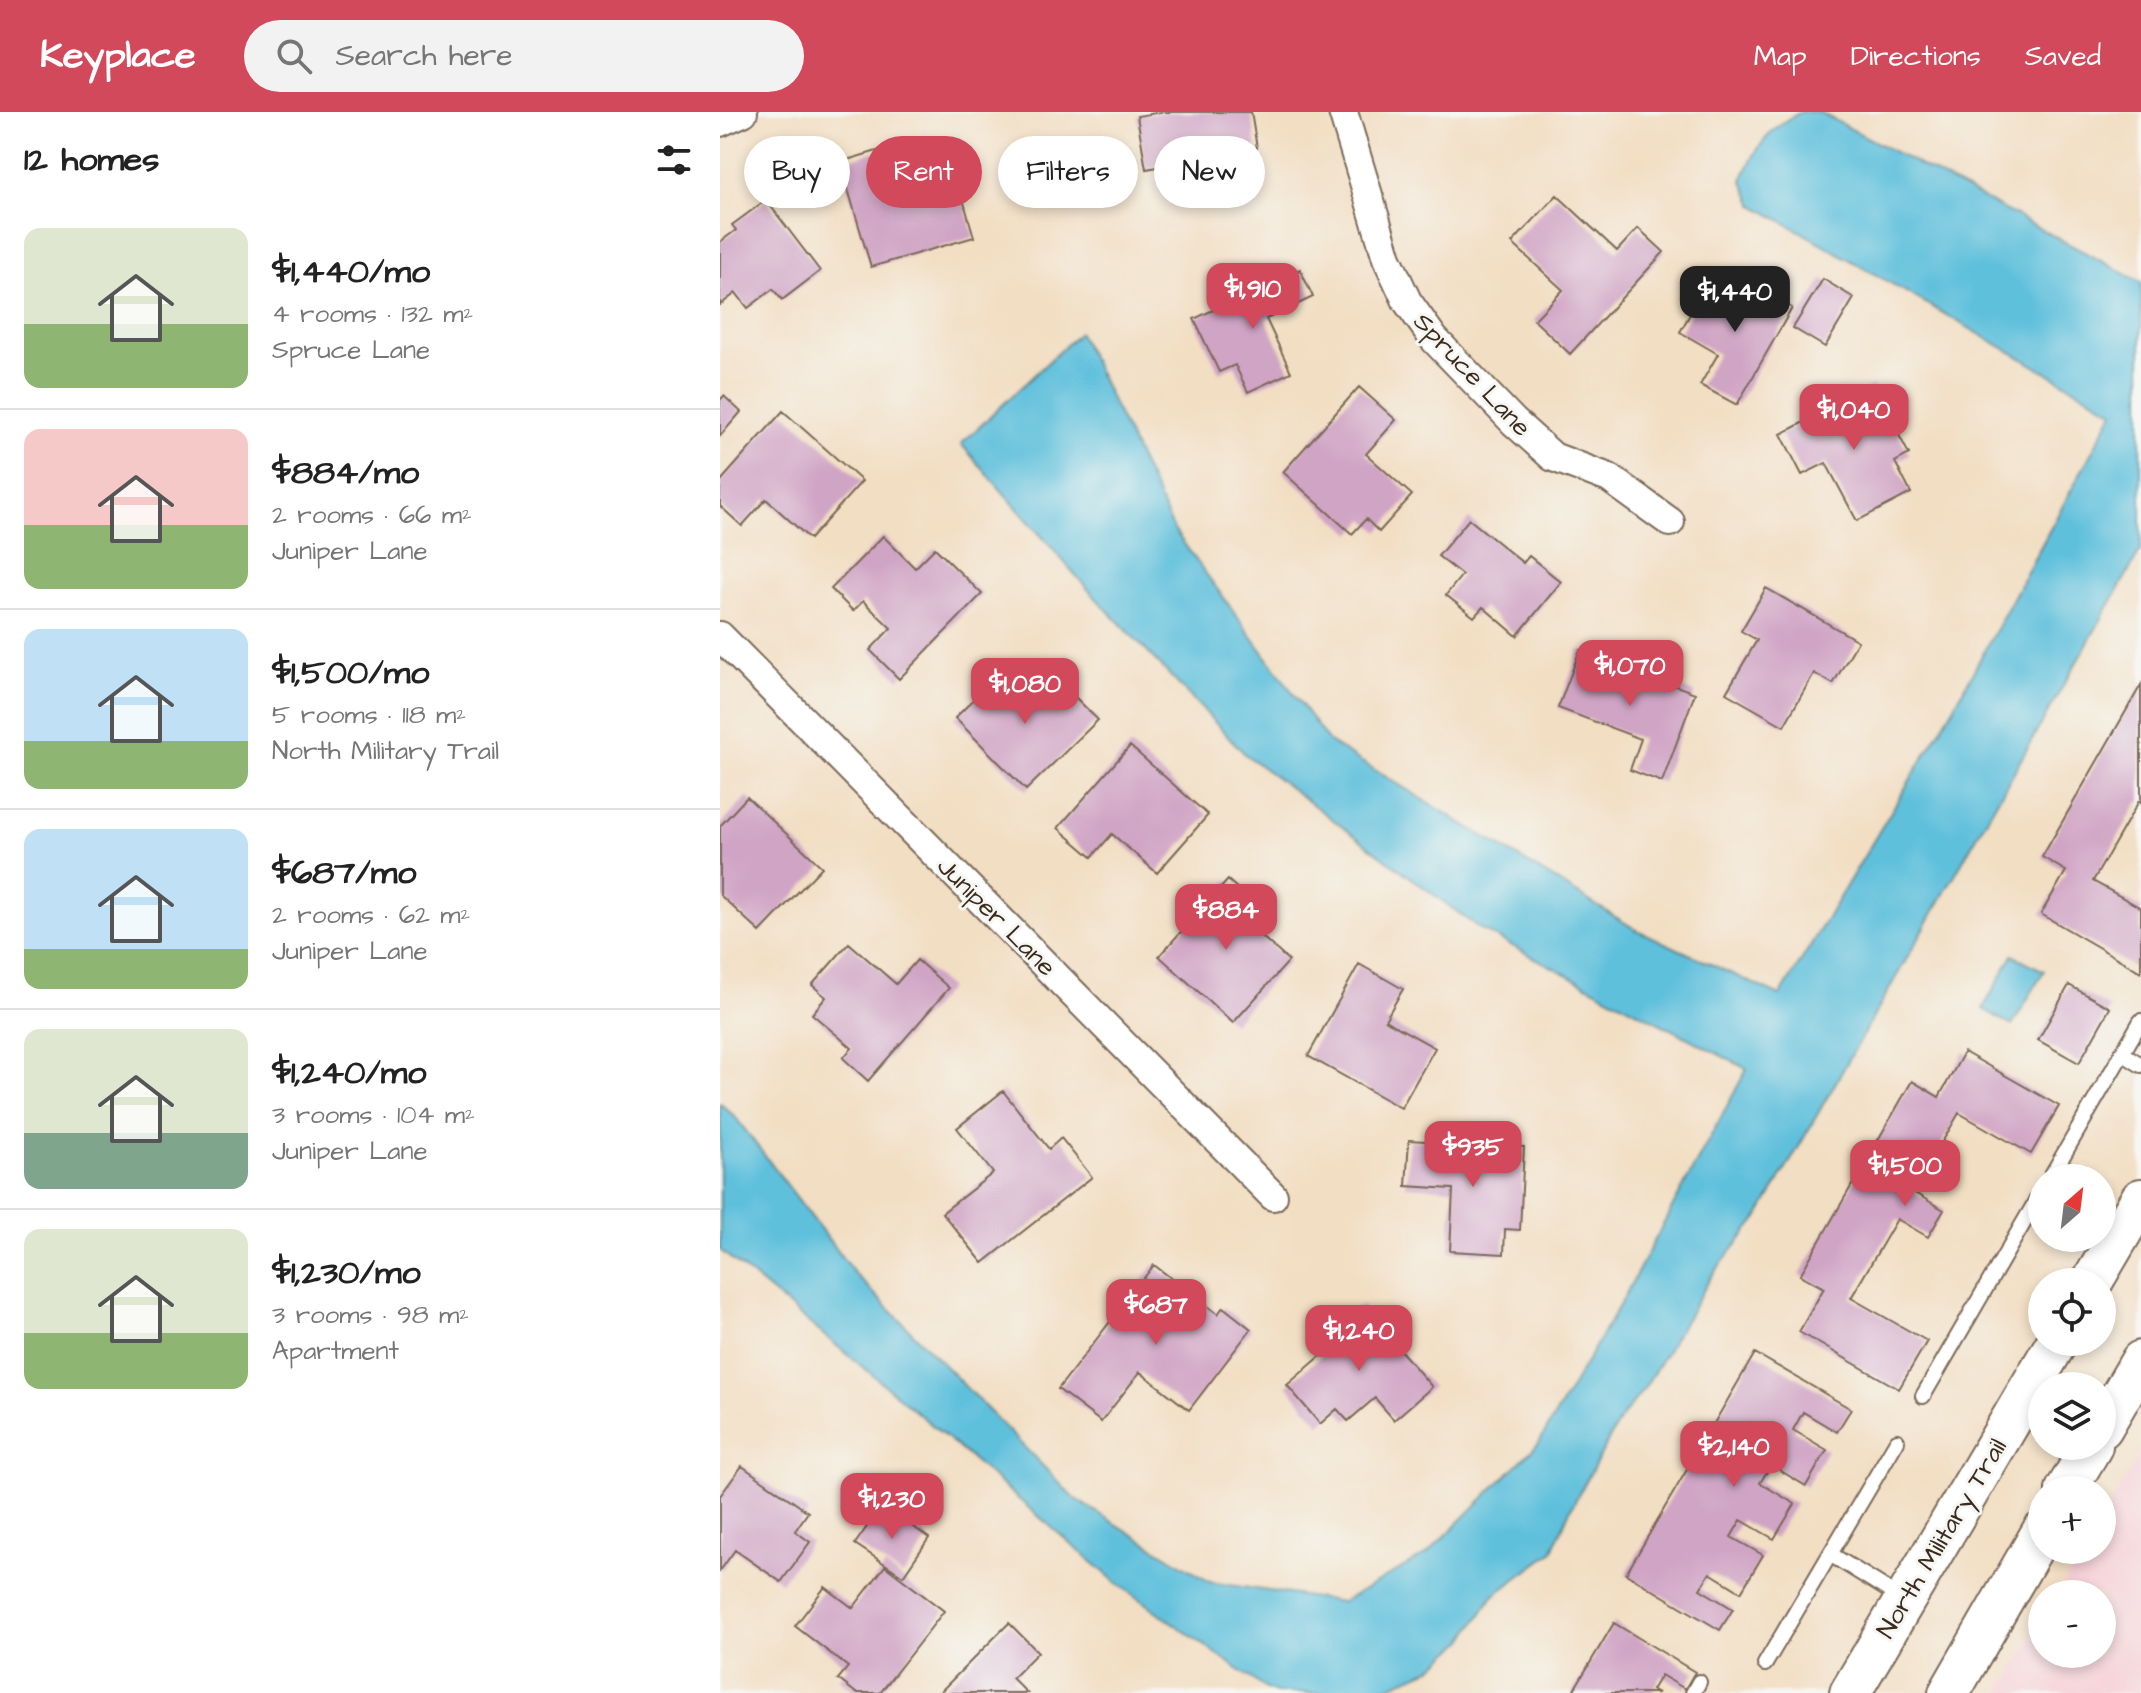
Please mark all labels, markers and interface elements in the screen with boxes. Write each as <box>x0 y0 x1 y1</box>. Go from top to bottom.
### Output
search box <box>244 20 804 92</box>
text: Keyplace <box>40 30 196 82</box>
icon: search <box>272 34 316 78</box>
text: Search here <box>336 35 513 77</box>
text: Map <box>1754 37 1807 76</box>
text: Directions <box>1851 37 1981 76</box>
text: Saved <box>2025 37 2101 76</box>
text: 12 homes <box>24 136 159 184</box>
chip: Buy <box>744 136 850 208</box>
chip: Rent <box>866 136 982 208</box>
chip: Filters <box>998 136 1138 208</box>
chip: New <box>1154 136 1265 208</box>
icon: filters <box>652 138 696 182</box>
text: $1,440/mo <box>272 248 430 296</box>
icon: home <box>88 260 184 356</box>
pin: $1,910 <box>1188 263 1318 331</box>
pin: $1,440 <box>1670 266 1800 334</box>
text: $1,910 <box>1225 271 1281 307</box>
text: $1,440 <box>1698 274 1772 310</box>
text: 4 rooms · 132 m² <box>272 296 473 332</box>
street label: Spruce Lane <box>1405 305 1539 445</box>
text: Spruce Lane <box>272 332 430 368</box>
pin: $1,040 <box>1789 384 1919 452</box>
text: $1,040 <box>1818 392 1890 428</box>
text: $884/mo <box>272 449 419 497</box>
icon: home <box>88 461 184 557</box>
text: 2 rooms · 66 m² <box>272 497 472 533</box>
text: Juniper Lane <box>272 533 428 569</box>
pin: $1,070 <box>1565 640 1695 708</box>
text: $1,070 <box>1594 648 1666 684</box>
text: $1,500/mo <box>272 649 429 697</box>
pin: $1,080 <box>960 658 1090 726</box>
icon: home <box>88 661 184 757</box>
text: $1,080 <box>989 666 1061 702</box>
text: 5 rooms · 118 m² <box>272 697 466 733</box>
text: North Military Trail <box>272 733 499 769</box>
text: $687/mo <box>272 849 416 897</box>
street label: Juniper Lane <box>929 849 1064 984</box>
icon: home <box>88 861 184 957</box>
pin: $884 <box>1179 884 1273 952</box>
text: $884 <box>1193 892 1259 928</box>
text: 2 rooms · 62 m² <box>272 897 470 933</box>
text: Juniper Lane <box>272 933 428 969</box>
text: $1,240/mo <box>272 1049 426 1097</box>
icon: home <box>88 1061 184 1157</box>
text: 3 rooms · 104 m² <box>272 1097 475 1133</box>
pin: $935 <box>1426 1121 1520 1189</box>
text: $935 <box>1443 1129 1503 1165</box>
text: Juniper Lane <box>272 1133 428 1169</box>
pin: $1,500 <box>1840 1140 1970 1208</box>
text: $1,500 <box>1868 1148 1942 1184</box>
north arrow <box>2028 1164 2116 1252</box>
map controls <box>2028 1164 2116 1668</box>
text: $1,230/mo <box>272 1249 421 1297</box>
icon: home <box>88 1261 184 1357</box>
button: locate <box>2028 1268 2116 1356</box>
pin: $687 <box>1109 1279 1203 1347</box>
text: $687 <box>1124 1287 1188 1323</box>
text: 3 rooms · 98 m² <box>272 1297 469 1333</box>
pin: $1,240 <box>1294 1305 1424 1373</box>
text: $1,240 <box>1323 1313 1395 1349</box>
text: Apartment <box>272 1333 399 1369</box>
button: layers <box>2028 1372 2116 1460</box>
pin: $2,140 <box>1669 1421 1799 1489</box>
text: $2,140 <box>1698 1429 1770 1465</box>
street label: North Military Trail <box>1868 1432 2017 1646</box>
pin: $1,230 <box>827 1473 957 1541</box>
button: + <box>2028 1476 2116 1564</box>
text: $1,230 <box>859 1481 925 1517</box>
button: − <box>2028 1580 2116 1668</box>

